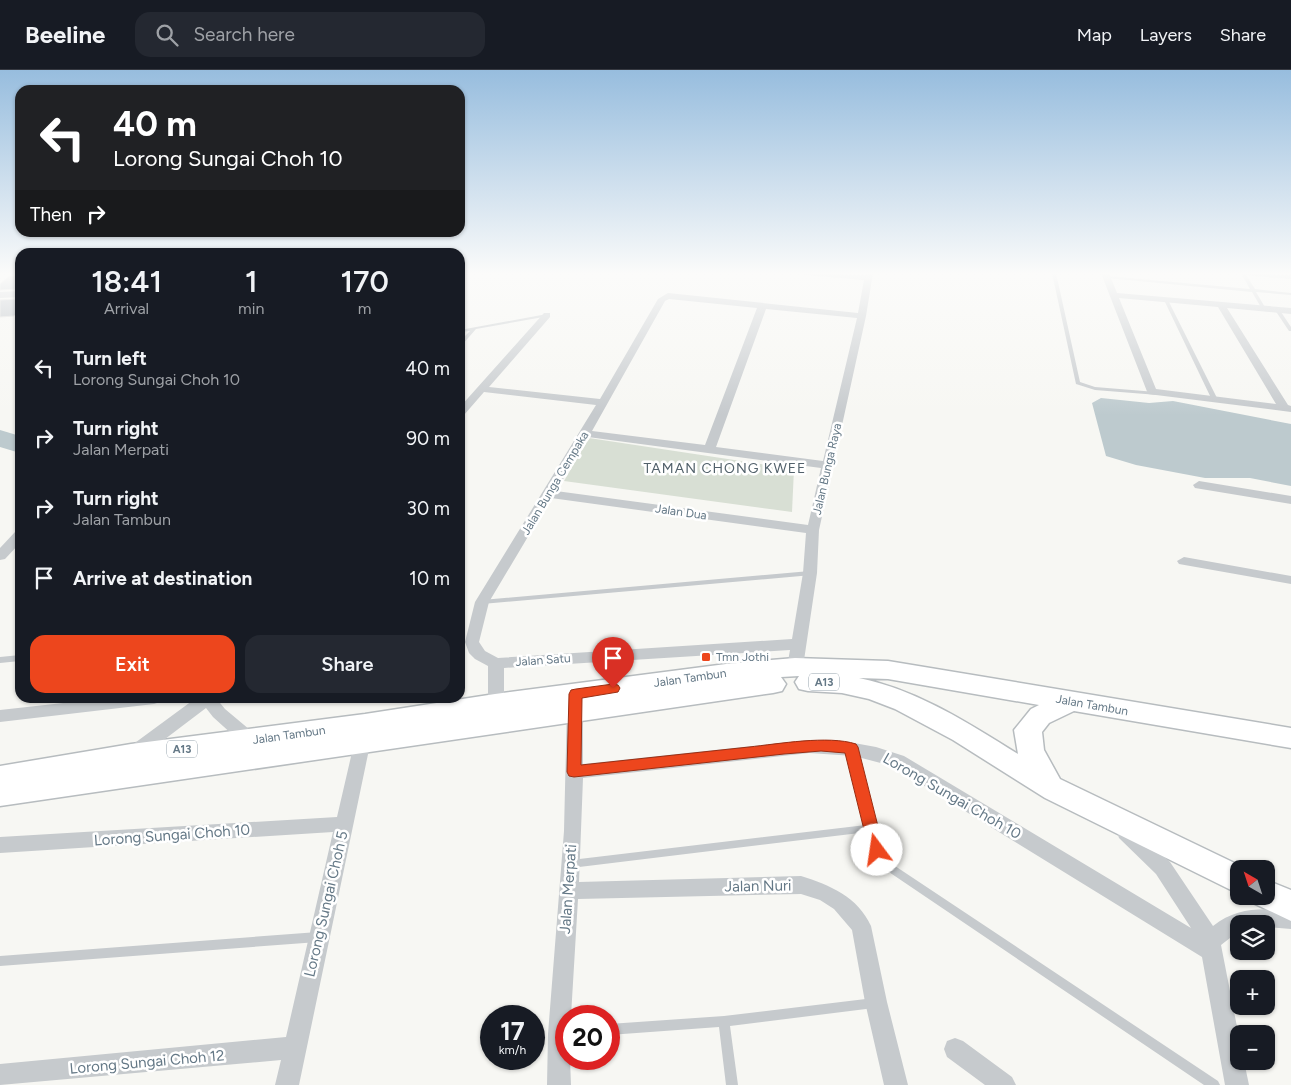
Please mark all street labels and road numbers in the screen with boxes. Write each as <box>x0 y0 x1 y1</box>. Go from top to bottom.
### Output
street label: Jalan Bunga Raya <box>810 422 844 516</box>
street label: Jalan Bunga Cempaka <box>519 429 591 537</box>
street label: Jalan Dua <box>654 501 708 523</box>
street label: Jalan Satu <box>515 651 571 669</box>
street label: Jalan Tambun <box>653 666 728 690</box>
road number: A13 <box>809 674 839 690</box>
street label: Jalan Tambun <box>1055 692 1130 718</box>
street label: Jalan Tambun <box>252 723 327 747</box>
road number: A13 <box>167 741 197 758</box>
street label: Lorong Sungai Choh 10 <box>880 749 1024 843</box>
street label: Lorong Sungai Choh 10 <box>93 821 251 849</box>
street label: Lorong Sungai Choh 5 <box>300 829 352 979</box>
street label: Jalan Merpati <box>556 843 580 935</box>
street label: Jalan Nuri <box>724 876 792 896</box>
street label: Lorong Sungai Choh 12 <box>69 1046 225 1078</box>

